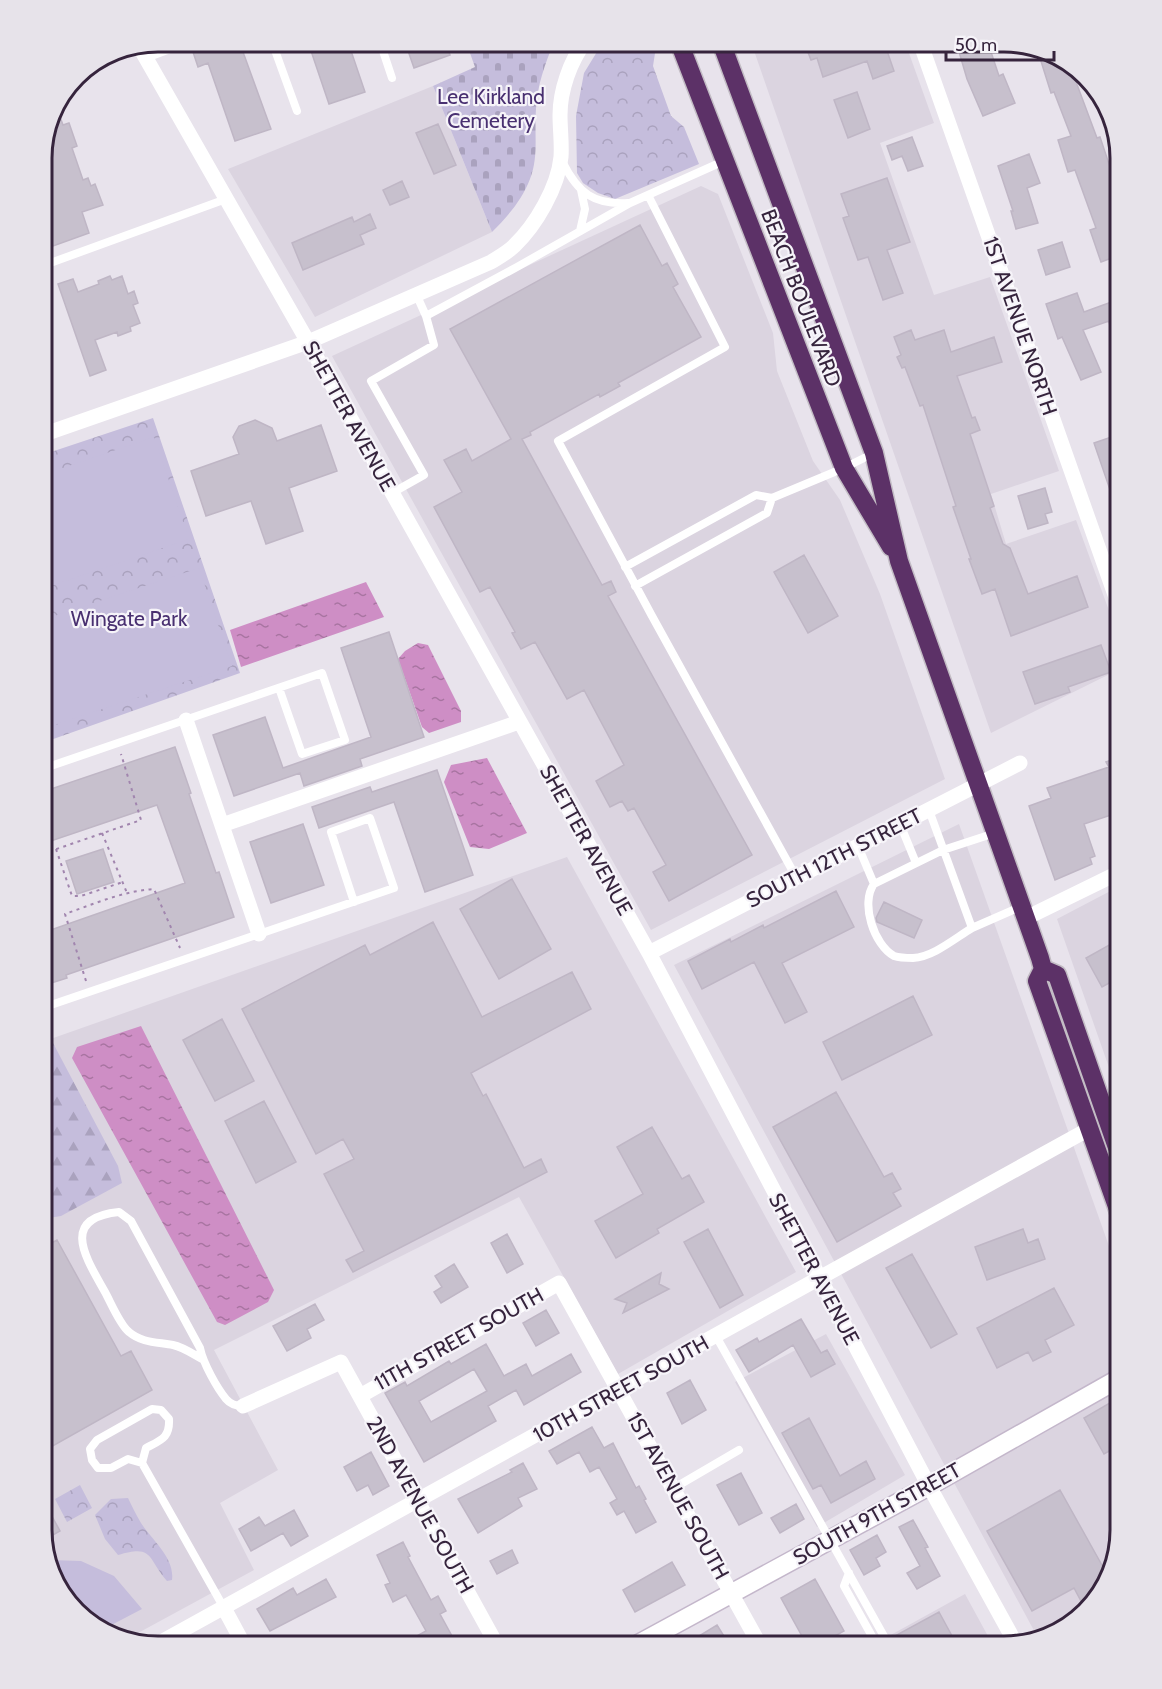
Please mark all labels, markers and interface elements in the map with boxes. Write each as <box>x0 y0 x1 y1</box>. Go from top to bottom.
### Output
scale bar <box>946 24 1054 62</box>
text: 50 m <box>955 34 997 56</box>
park label: Lee Kirkland Cemetery <box>437 84 545 133</box>
street label: BEACH BOULEVARD <box>756 206 847 390</box>
street label: 1ST AVENUE NORTH <box>978 233 1063 418</box>
street label: SHETTER AVENUE <box>298 336 401 495</box>
park label: Wingate Park <box>71 606 188 631</box>
street label: SHETTER AVENUE <box>535 760 638 919</box>
street label: SOUTH 12TH STREET <box>742 802 926 913</box>
street label: SHETTER AVENUE <box>764 1189 865 1349</box>
street label: 11TH STREET SOUTH <box>370 1282 548 1395</box>
street label: 10TH STREET SOUTH <box>529 1330 713 1447</box>
street label: 1ST AVENUE SOUTH <box>622 1408 735 1584</box>
street label: 2ND AVENUE SOUTH <box>361 1412 479 1597</box>
street label: SOUTH 9TH STREET <box>789 1457 965 1570</box>

